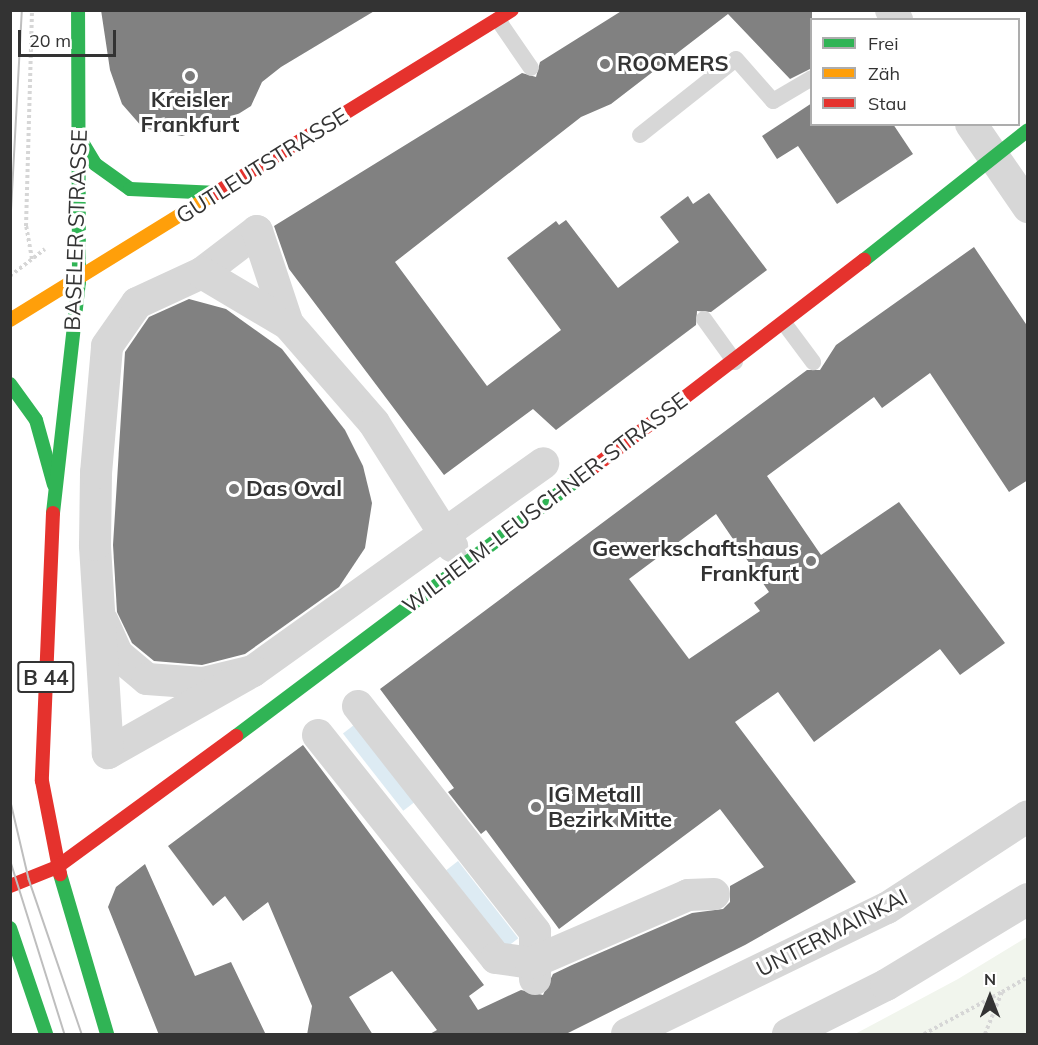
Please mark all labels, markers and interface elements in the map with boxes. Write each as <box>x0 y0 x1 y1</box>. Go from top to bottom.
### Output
scale bar <box>21 18 118 56</box>
legend <box>810 18 1020 126</box>
text: 20 m <box>29 29 71 52</box>
text: Frei <box>868 32 898 55</box>
place label: ROOMERS <box>617 51 729 77</box>
marker: ROOMERS <box>598 57 612 71</box>
text: Zäh <box>868 62 900 85</box>
marker: Kreisler Frankfurt <box>183 69 197 83</box>
place label: Kreisler Frankfurt <box>141 86 239 138</box>
text: Stau <box>868 92 907 115</box>
street label: GUTLEUTSTRASSE <box>171 103 353 229</box>
street label: BASELER STRASSE <box>59 129 93 331</box>
street label: WILHELM-LEUSCHNER-STRASSE <box>397 387 693 619</box>
place label: Das Oval <box>246 476 342 502</box>
marker: Das Oval <box>227 482 241 496</box>
place label: Gewerkschaftshaus Frankfurt <box>592 535 799 586</box>
marker: Gewerkschaftshaus Frankfurt <box>804 554 818 568</box>
road number: B 44 <box>16 659 76 695</box>
place label: IG Metall Bezirk Mitte <box>548 781 672 832</box>
marker: IG Metall Bezirk Mitte <box>529 800 543 814</box>
street label: UNTERMAINKAI <box>752 883 912 983</box>
north arrow <box>960 967 1020 1027</box>
text: N <box>984 969 996 989</box>

